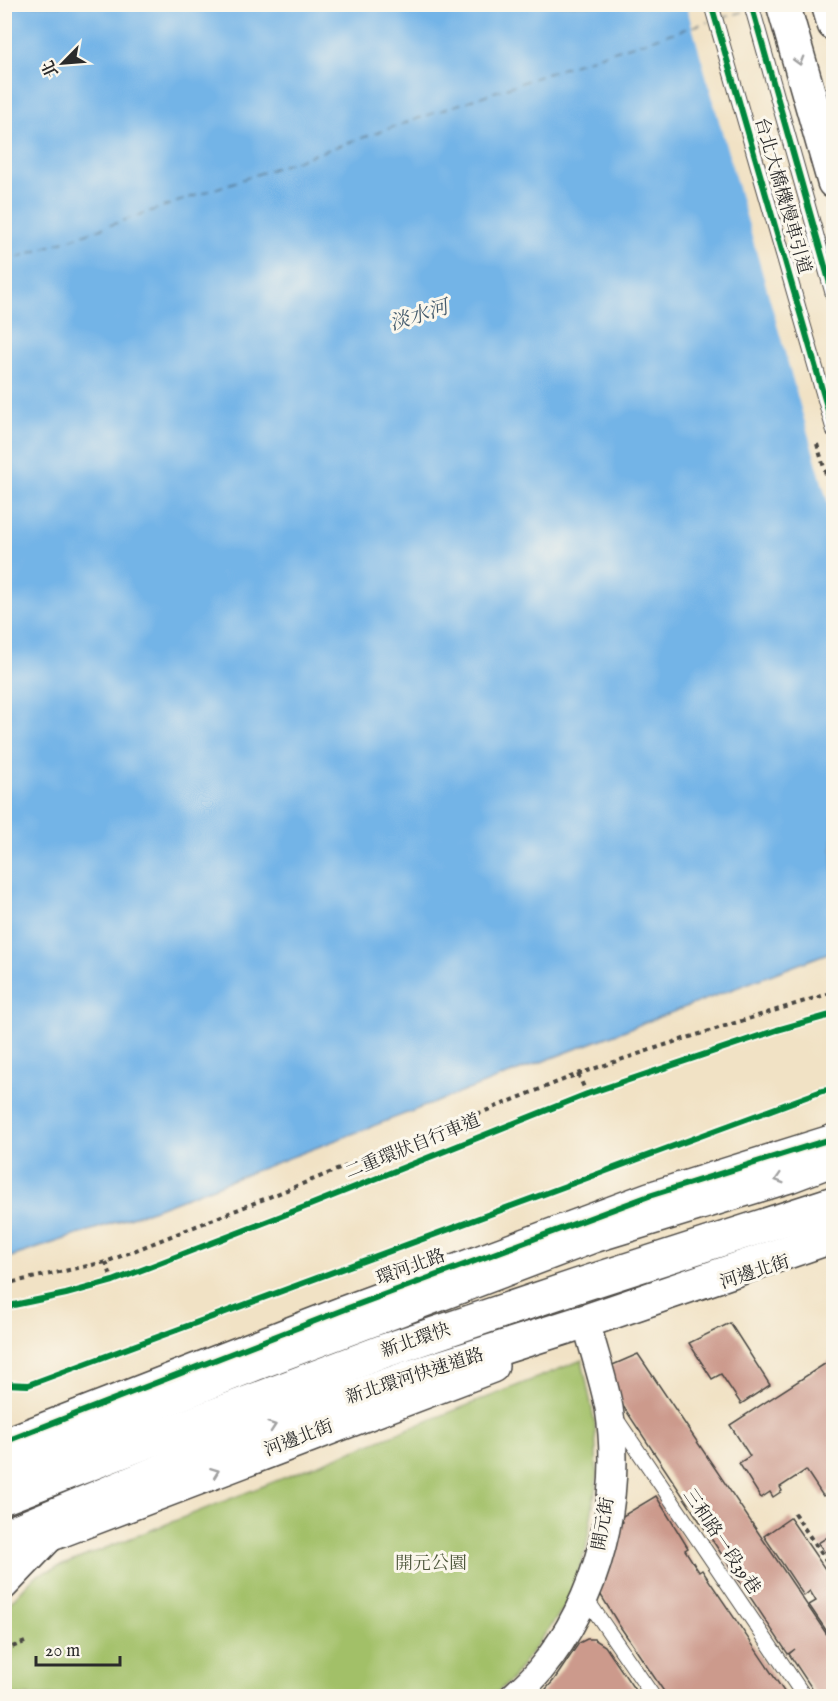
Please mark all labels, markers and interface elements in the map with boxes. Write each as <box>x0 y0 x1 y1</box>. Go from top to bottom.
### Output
north arrow <box>33 33 93 93</box>
one-way arrow <box>792 55 804 66</box>
text: 北 <box>39 57 64 80</box>
street label: 台北大橋機慢車引道 <box>749 115 815 277</box>
water label: 淡水河 <box>387 294 454 337</box>
street label: 二重環狀自行車道 <box>342 1109 484 1185</box>
one-way arrow <box>774 1172 785 1184</box>
street label: 環河北路 <box>373 1245 449 1291</box>
street label: 河邊北街 <box>717 1251 793 1295</box>
street label: 新北環快 <box>378 1318 454 1364</box>
street label: 新北環河快速道路 <box>343 1344 487 1410</box>
street label: 河邊北街 <box>261 1415 337 1463</box>
one-way arrow <box>266 1420 277 1433</box>
one-way arrow <box>209 1466 220 1479</box>
street label: 三和路一段39巷 <box>677 1485 765 1599</box>
street label: 開元街 <box>588 1495 620 1553</box>
park label: 開元公園 <box>395 1553 467 1576</box>
scale bar <box>36 1629 120 1667</box>
text: 20 m <box>45 1640 80 1663</box>

